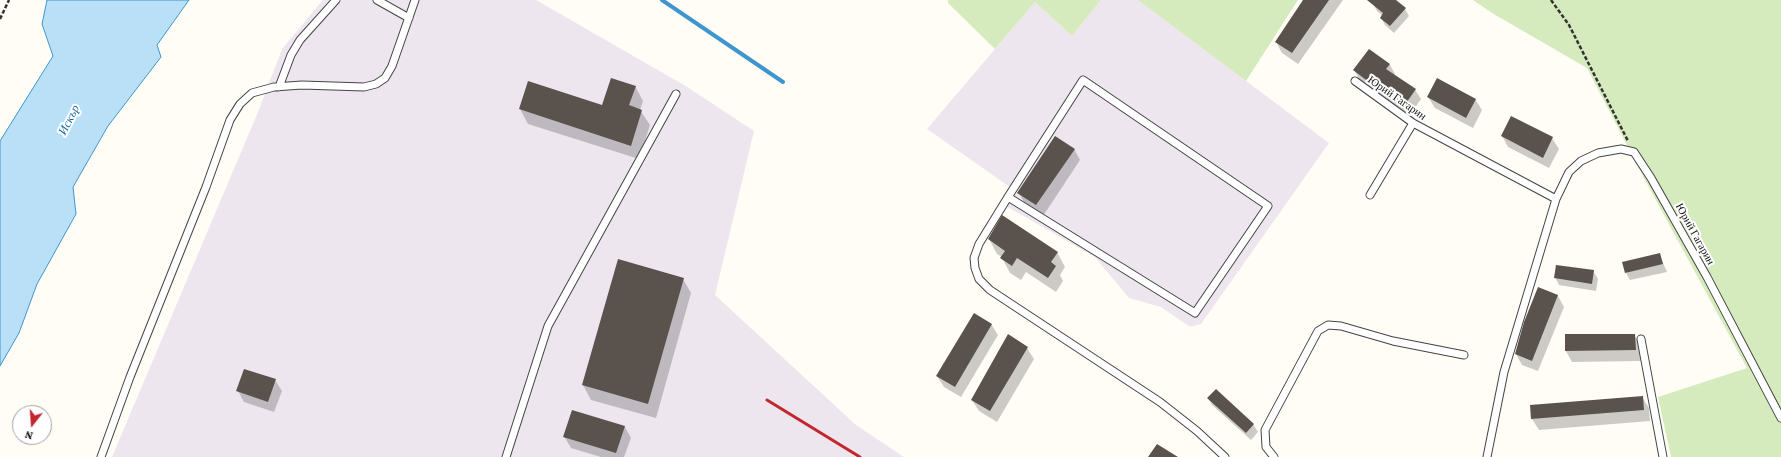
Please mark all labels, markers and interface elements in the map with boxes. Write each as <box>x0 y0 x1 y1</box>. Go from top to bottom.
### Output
street label: Юрий Гагарин <box>1365 73 1429 123</box>
water label: Искър <box>55 103 83 137</box>
street label: Юрий Гагарин <box>1673 201 1717 267</box>
north arrow <box>12 405 52 445</box>
text: N <box>23 429 34 442</box>

